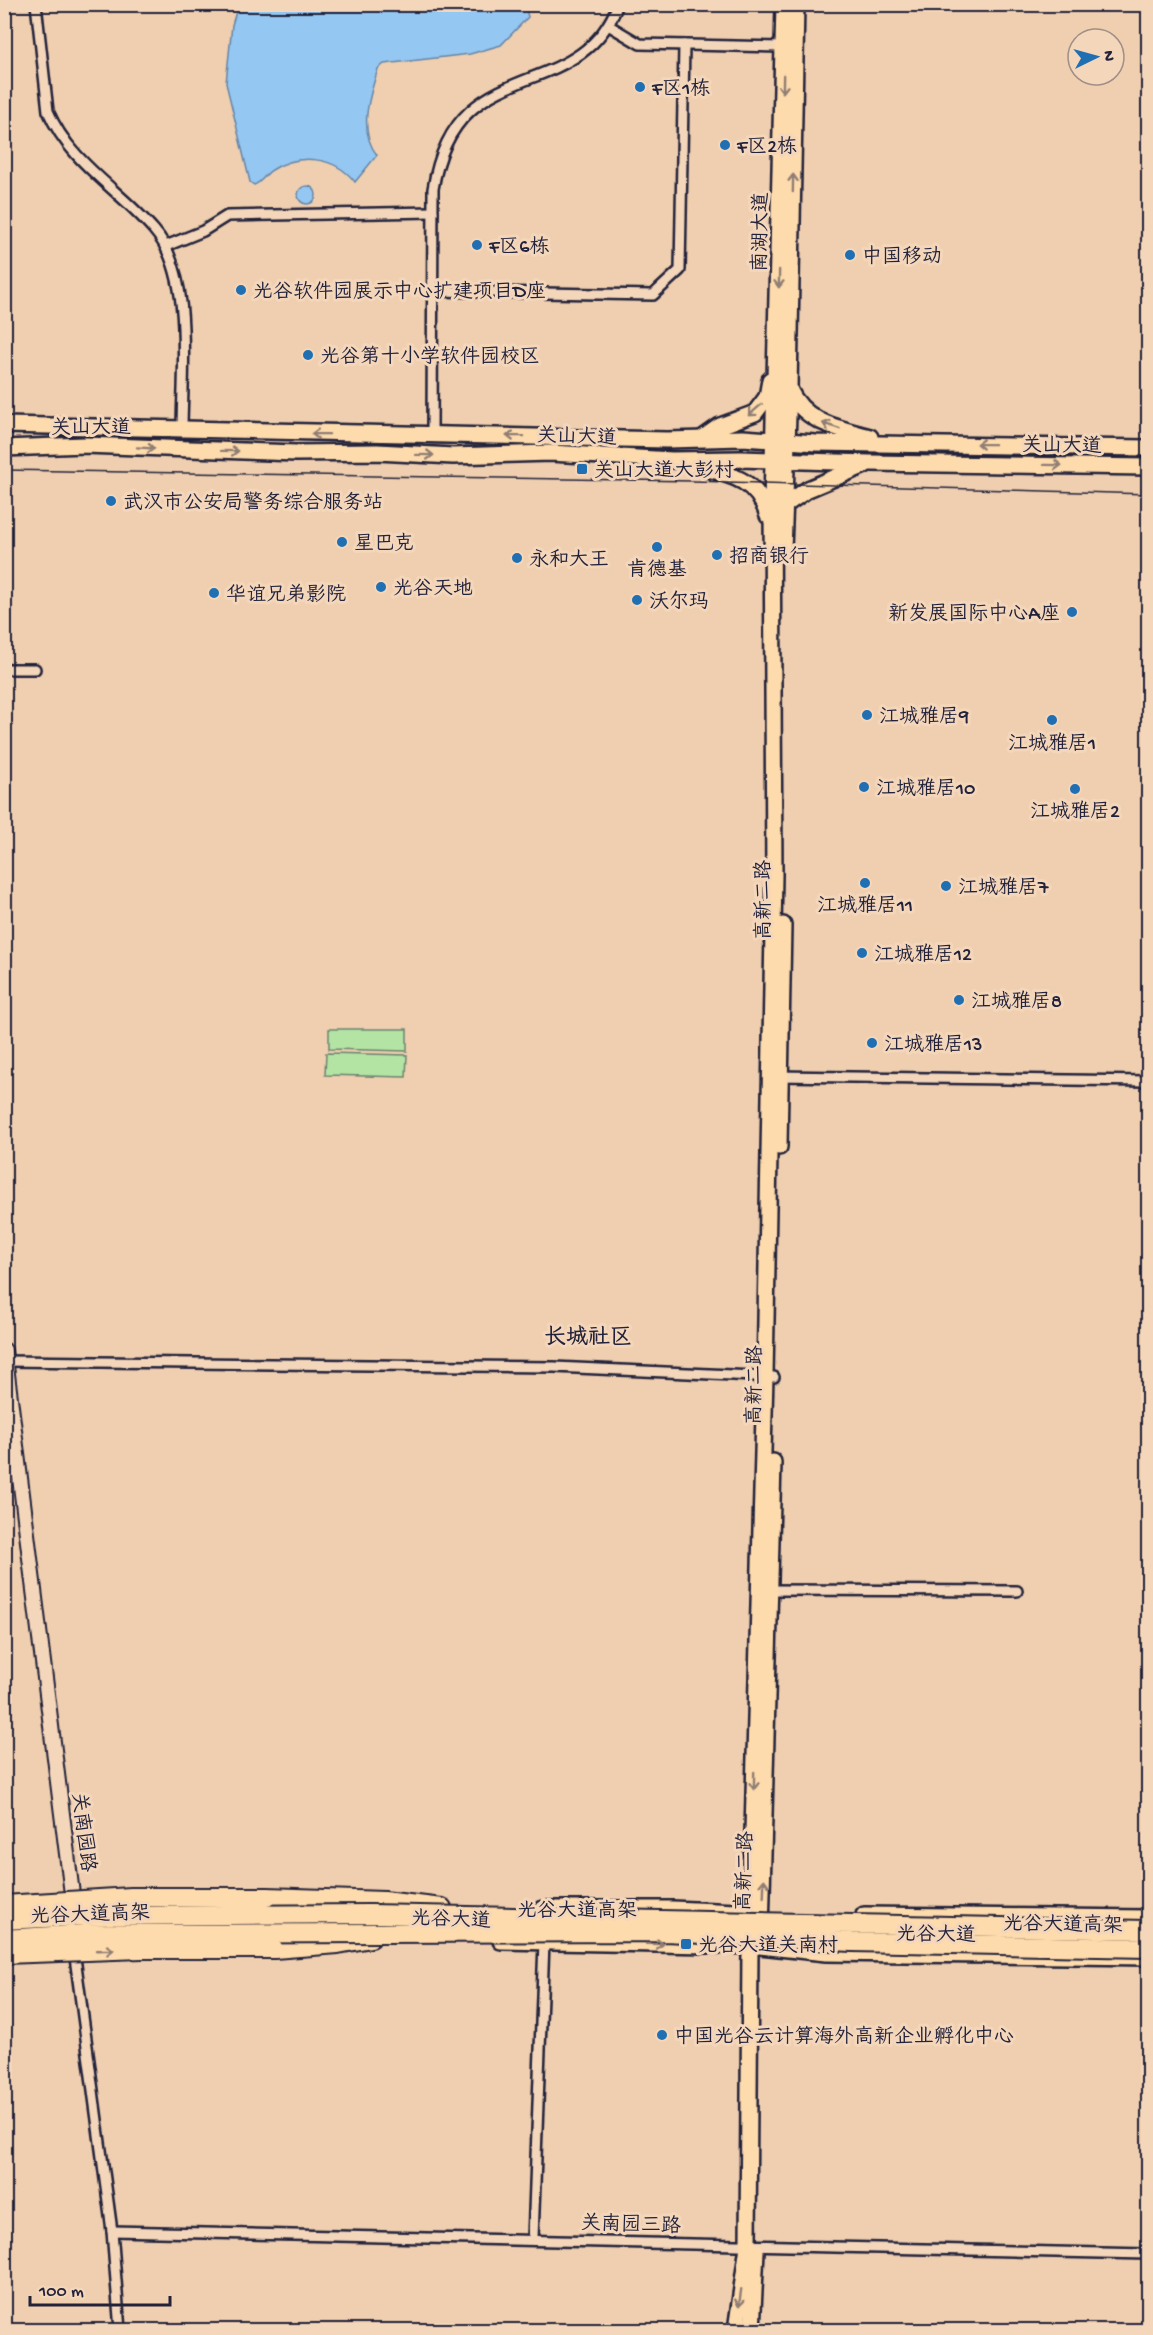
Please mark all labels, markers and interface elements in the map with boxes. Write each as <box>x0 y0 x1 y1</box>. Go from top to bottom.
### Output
north arrow <box>1066 27 1126 87</box>
text: N <box>1098 50 1117 63</box>
one-way arrow <box>777 73 788 93</box>
place label: F区1栋 <box>651 78 710 102</box>
marker: F区1栋 <box>633 80 647 94</box>
place label: F区2栋 <box>736 136 797 160</box>
marker: F区2栋 <box>718 138 732 152</box>
one-way arrow <box>788 174 799 194</box>
street label: 南湖大道 <box>748 192 775 272</box>
place label: F区6栋 <box>488 236 549 260</box>
marker: F区6栋 <box>470 238 484 252</box>
place label: 中国移动 <box>862 245 942 270</box>
marker: 中国移动 <box>843 248 857 262</box>
one-way arrow <box>773 268 785 288</box>
place label: 光谷软件园展示中心扩建项目D座 <box>253 280 546 305</box>
marker: 光谷软件园展示中心扩建项目D座 <box>234 283 248 297</box>
place label: 光谷第十小学软件园校区 <box>320 345 540 370</box>
marker: 光谷第十小学软件园校区 <box>301 348 315 362</box>
one-way arrow <box>748 403 763 417</box>
street label: 关山大道 <box>51 416 131 441</box>
one-way arrow <box>823 419 841 430</box>
street label: 关山大道 <box>537 424 617 451</box>
one-way arrow <box>310 428 330 439</box>
one-way arrow <box>505 430 525 441</box>
street label: 关山大道 <box>1022 433 1102 460</box>
one-way arrow <box>976 439 996 450</box>
one-way arrow <box>135 443 155 454</box>
one-way arrow <box>219 445 239 457</box>
one-way arrow <box>414 449 434 461</box>
place label: 关山大道大彭村 <box>594 459 734 484</box>
one-way arrow <box>1043 459 1063 471</box>
marker: 关山大道大彭村 <box>575 462 589 476</box>
place label: 武汉市公安局警务综合服务站 <box>123 491 383 516</box>
marker: 武汉市公安局警务综合服务站 <box>104 494 118 508</box>
place label: 星巴克 <box>354 532 414 557</box>
marker: 星巴克 <box>335 535 349 549</box>
marker: 肯德基 <box>650 540 664 554</box>
place label: 招商银行 <box>729 545 809 570</box>
place label: 永和大王 <box>529 548 609 573</box>
marker: 招商银行 <box>710 548 724 562</box>
marker: 永和大王 <box>510 551 524 565</box>
place label: 肯德基 <box>627 558 687 583</box>
place label: 光谷天地 <box>393 578 473 602</box>
marker: 光谷天地 <box>374 580 388 594</box>
place label: 华谊兄弟影院 <box>226 583 346 608</box>
marker: 华谊兄弟影院 <box>207 586 221 600</box>
place label: 沃尔玛 <box>649 590 709 615</box>
marker: 沃尔玛 <box>630 593 644 607</box>
place label: 新发展国际中心A座 <box>888 602 1060 627</box>
marker: 新发展国际中心A座 <box>1065 605 1079 619</box>
place label: 江城雅居9 <box>879 705 969 730</box>
marker: 江城雅居9 <box>860 708 874 722</box>
marker: 江城雅居1 <box>1045 713 1059 727</box>
place label: 江城雅居1 <box>1008 732 1096 757</box>
place label: 江城雅居10 <box>876 777 975 802</box>
marker: 江城雅居10 <box>857 780 871 794</box>
marker: 江城雅居2 <box>1068 782 1082 796</box>
place label: 江城雅居2 <box>1030 800 1120 825</box>
street label: 高新二路 <box>752 859 777 940</box>
marker: 江城雅居11 <box>858 876 872 890</box>
place label: 江城雅居7 <box>958 876 1049 901</box>
marker: 江城雅居7 <box>939 879 953 893</box>
place label: 江城雅居11 <box>817 894 913 919</box>
place label: 江城雅居12 <box>874 943 972 968</box>
marker: 江城雅居12 <box>855 946 869 960</box>
place label: 江城雅居8 <box>971 990 1062 1015</box>
marker: 江城雅居8 <box>952 993 966 1007</box>
place label: 江城雅居13 <box>884 1033 982 1058</box>
marker: 江城雅居13 <box>865 1036 879 1050</box>
district label: 长城社区 <box>544 1325 632 1352</box>
street label: 高新二路 <box>742 1344 769 1425</box>
one-way arrow <box>749 1770 760 1790</box>
street label: 关南园路 <box>65 1791 100 1875</box>
street label: 高新二路 <box>732 1830 759 1911</box>
one-way arrow <box>759 1878 770 1898</box>
street label: 光谷大道高架 <box>517 1899 637 1924</box>
street label: 光谷大道高架 <box>30 1901 150 1930</box>
street label: 光谷大道 <box>411 1907 491 1934</box>
street label: 光谷大道高架 <box>1003 1912 1123 1939</box>
street label: 光谷大道 <box>896 1922 976 1949</box>
place label: 光谷大道关南村 <box>698 1934 838 1959</box>
marker: 光谷大道关南村 <box>679 1937 693 1951</box>
one-way arrow <box>644 1938 664 1950</box>
one-way arrow <box>94 1945 114 1956</box>
place label: 中国光谷云计算海外高新企业孵化中心 <box>674 2025 1014 2050</box>
marker: 中国光谷云计算海外高新企业孵化中心 <box>655 2028 669 2042</box>
street label: 关南园三路 <box>581 2211 682 2240</box>
scale bar <box>30 2269 170 2307</box>
text: 100 m <box>38 2282 84 2303</box>
one-way arrow <box>735 2287 746 2307</box>

